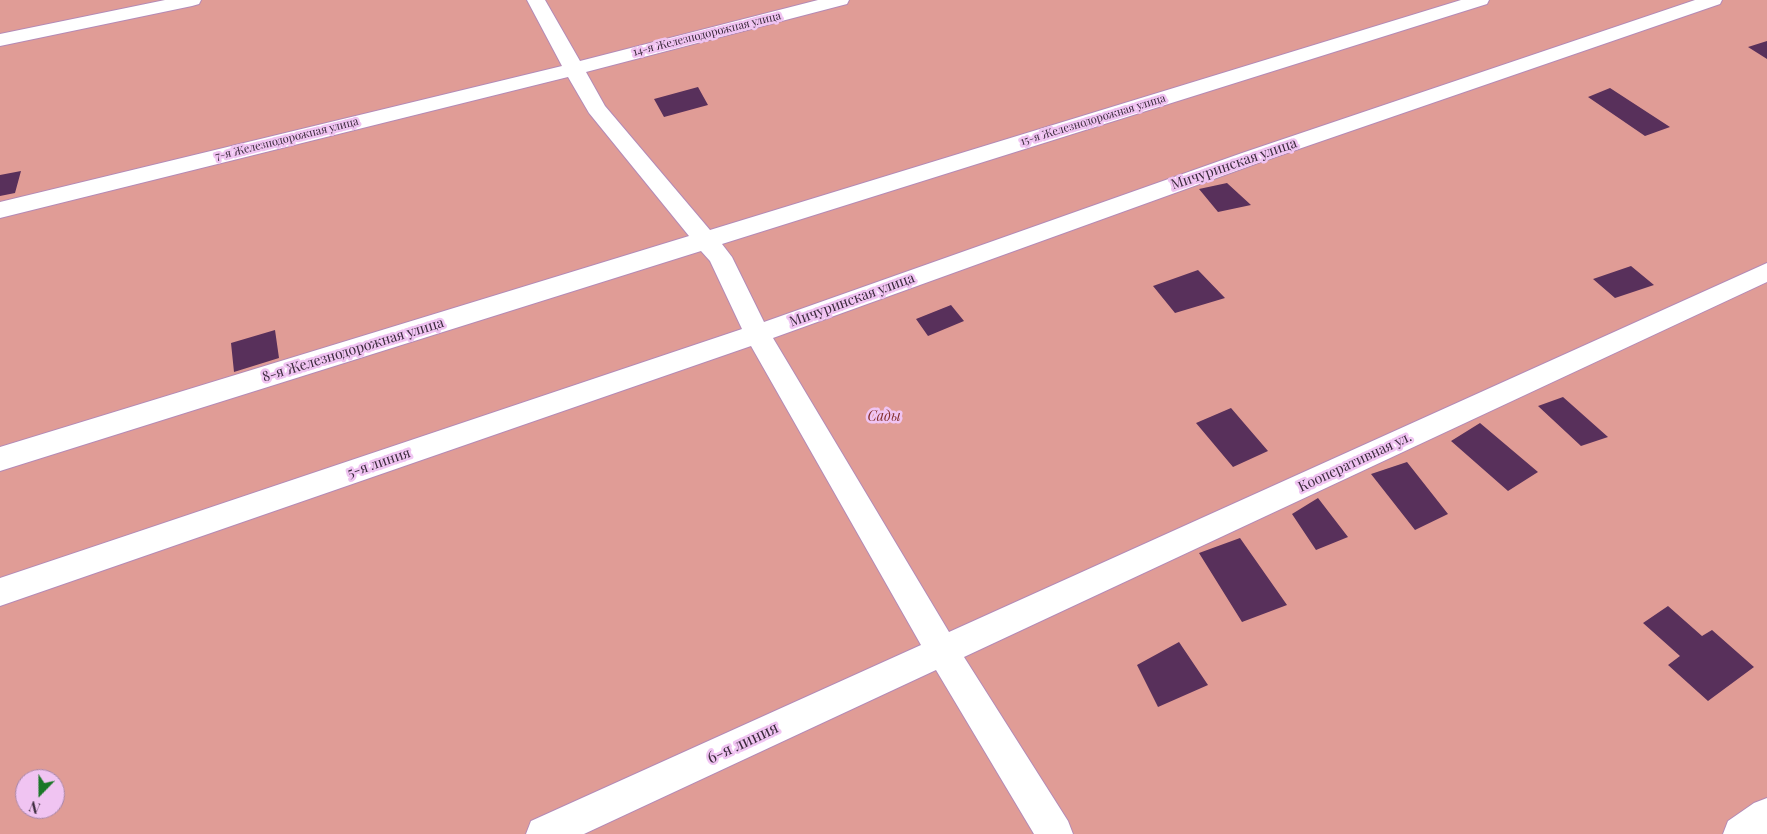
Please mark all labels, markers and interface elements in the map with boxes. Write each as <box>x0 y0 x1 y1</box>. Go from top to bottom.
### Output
street label: 14-я Железнодорожная улица <box>632 9 782 59</box>
street label: 15-я Железнодорожная улица <box>1019 92 1167 148</box>
street label: 7-я Железнодорожная улица <box>214 115 360 163</box>
street label: Мичуринская улица <box>1169 135 1299 193</box>
street label: Мичуринская улица <box>787 270 917 330</box>
street label: 8-я Железнодорожная улица <box>260 314 446 386</box>
park label: Сады <box>867 409 901 425</box>
street label: Кооперативная ул. <box>1296 428 1414 496</box>
street label: 5-я линия <box>345 444 413 482</box>
street label: 6-я линия <box>704 718 782 768</box>
north arrow <box>15 769 65 819</box>
text: N <box>26 797 43 818</box>

